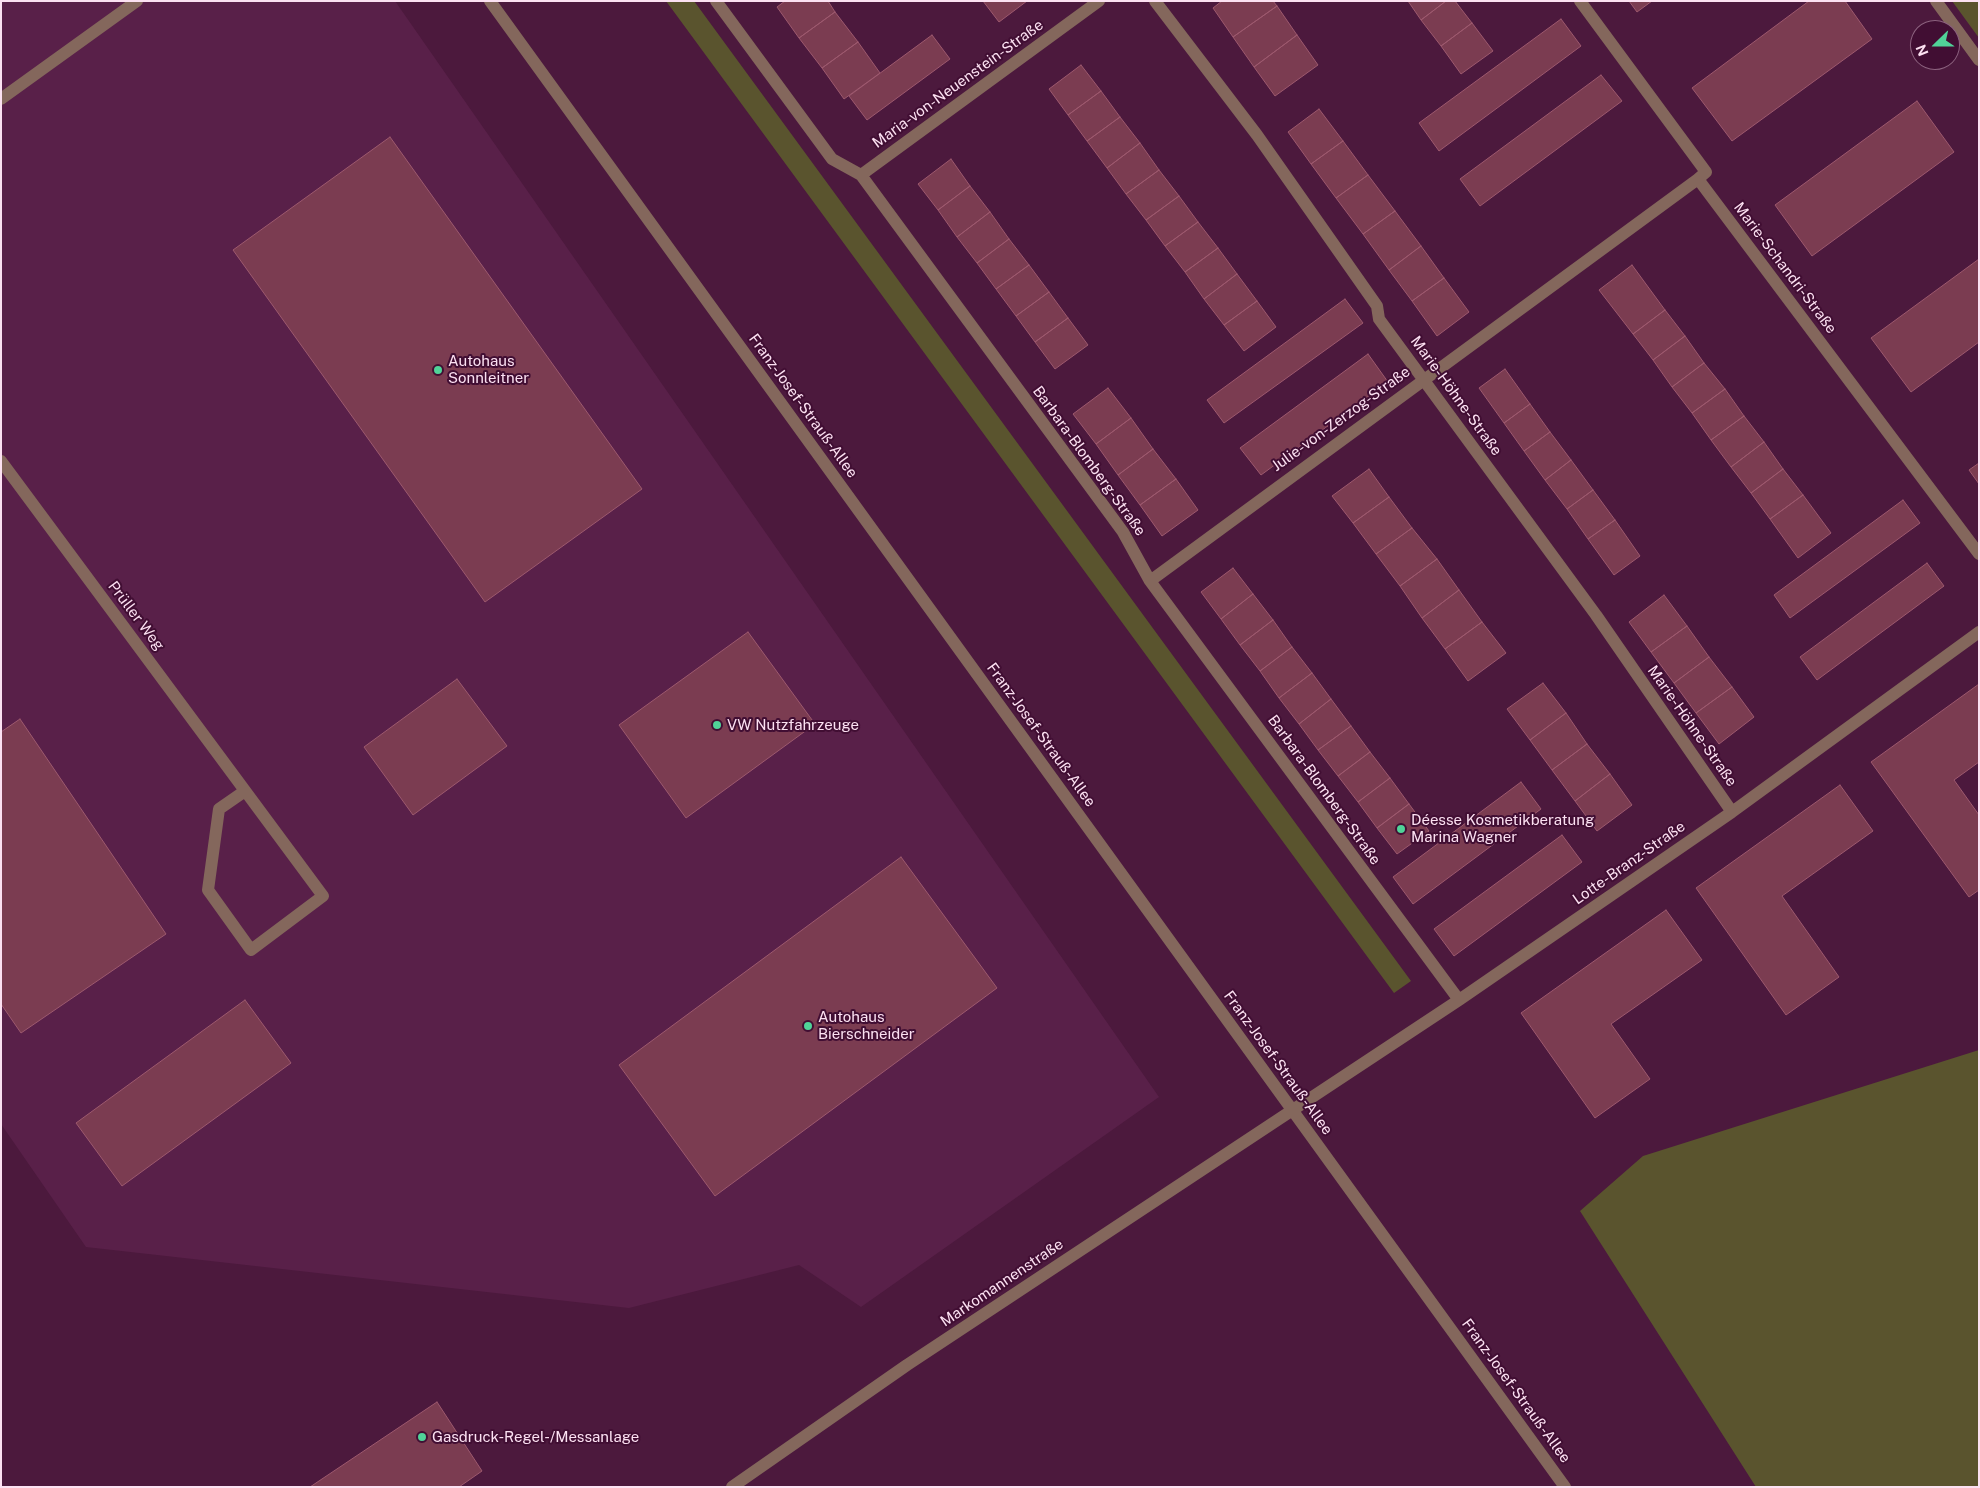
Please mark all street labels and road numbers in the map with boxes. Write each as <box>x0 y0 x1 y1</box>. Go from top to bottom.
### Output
street label: Maria-von-Neuenstein-Straße <box>869 16 1047 152</box>
street label: Marie-Schandri-Straße <box>1730 199 1840 337</box>
street label: Franz-Josef-Strauß-Allee <box>745 330 861 482</box>
street label: Marie-Höhne-Straße <box>1407 333 1505 459</box>
street label: Julie-von-Zerzog-Straße <box>1268 363 1414 475</box>
street label: Barbara-Blomberg-Straße <box>1029 383 1149 539</box>
street label: Prüller Weg <box>104 578 168 654</box>
street label: Franz-Josef-Strauß-Allee <box>983 659 1099 811</box>
street label: Marie-Höhne-Straße <box>1644 662 1740 790</box>
street label: Barbara-Blomberg-Straße <box>1264 712 1384 868</box>
street label: Lotte-Branz-Straße <box>1569 817 1689 909</box>
street label: Franz-Josef-Strauß-Allee <box>1220 987 1336 1139</box>
street label: Markomannenstraße <box>937 1235 1067 1331</box>
street label: Franz-Josef-Strauß-Allee <box>1458 1315 1574 1467</box>

